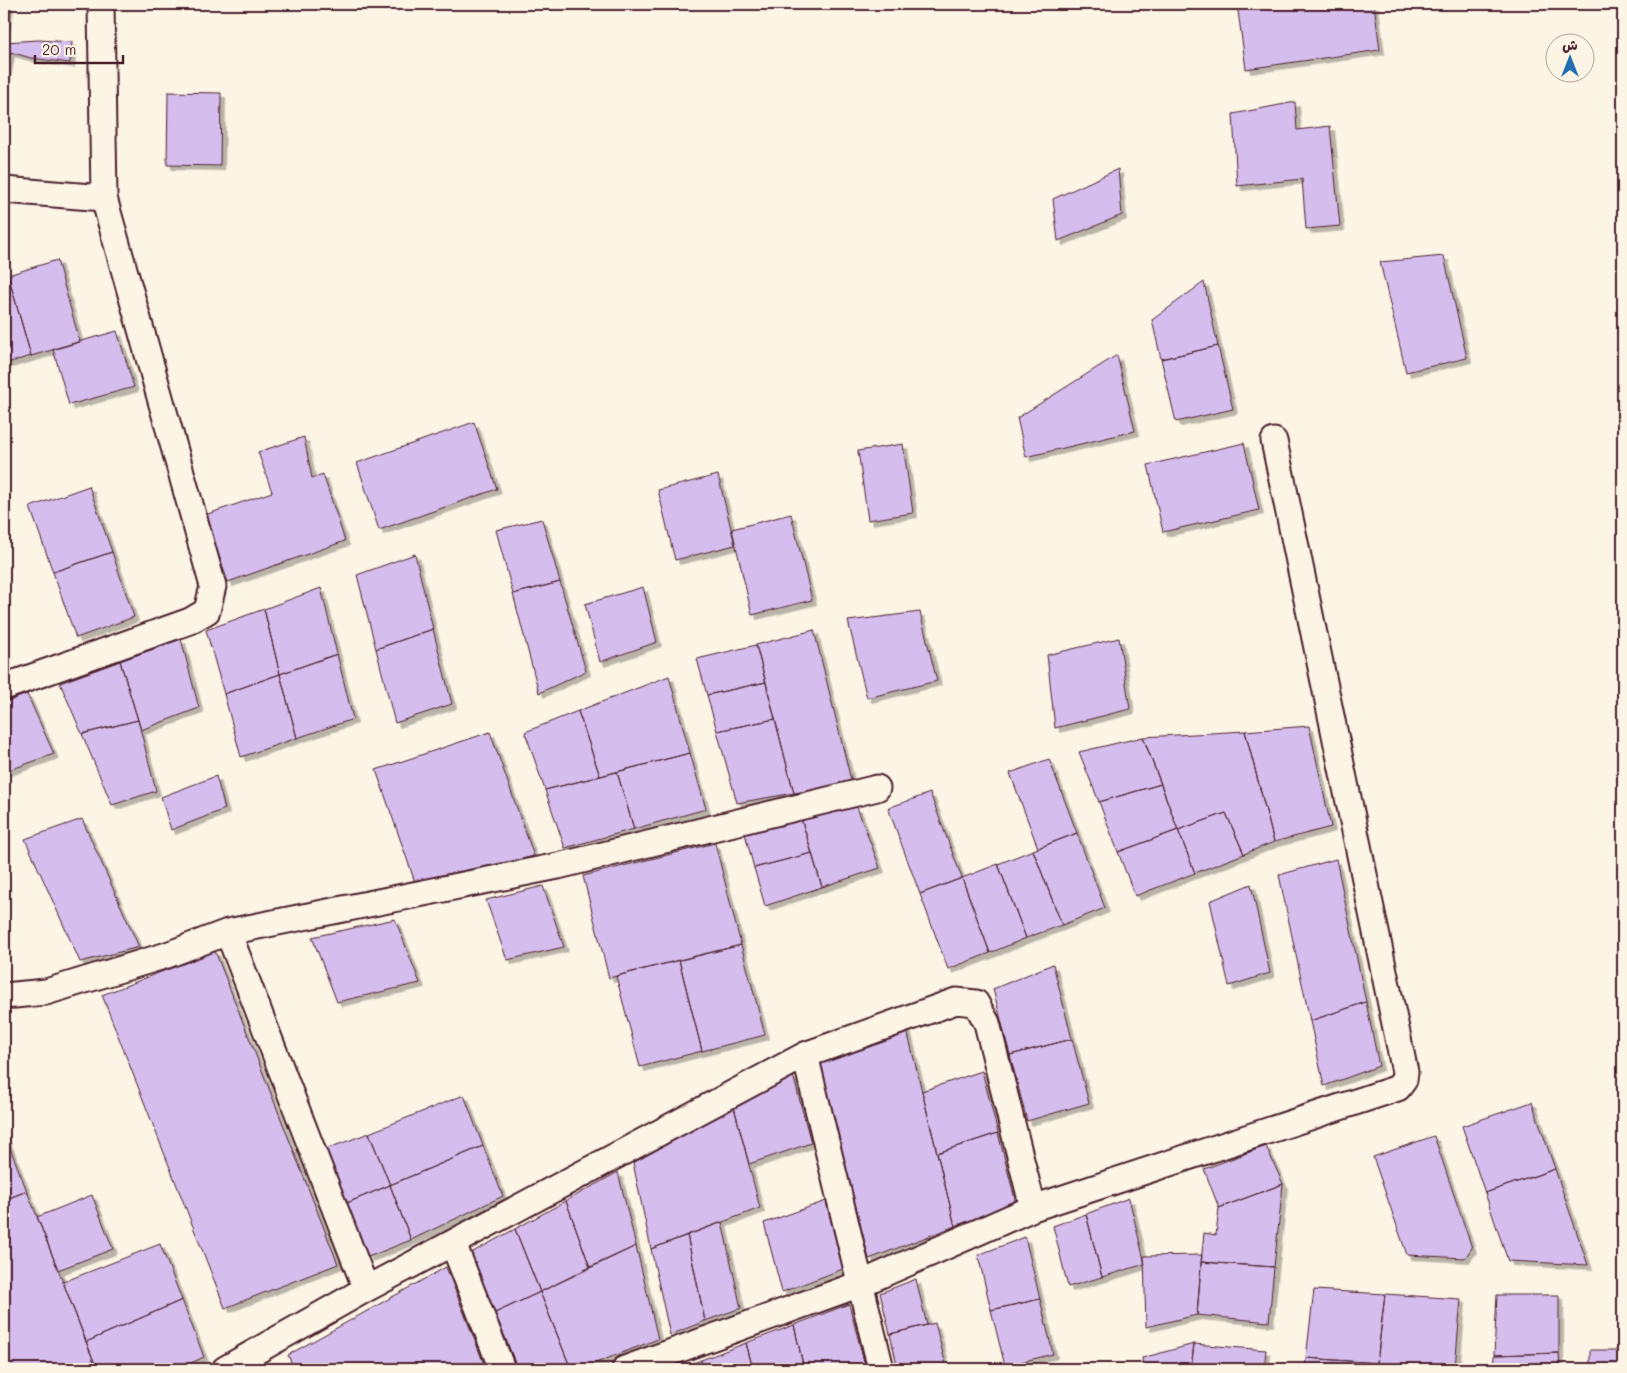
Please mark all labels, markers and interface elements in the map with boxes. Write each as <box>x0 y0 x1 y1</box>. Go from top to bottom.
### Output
scale bar <box>35 32 122 64</box>
north arrow <box>1544 32 1594 82</box>
text: ش <box>1562 35 1578 54</box>
text: 20 m <box>42 39 76 59</box>

